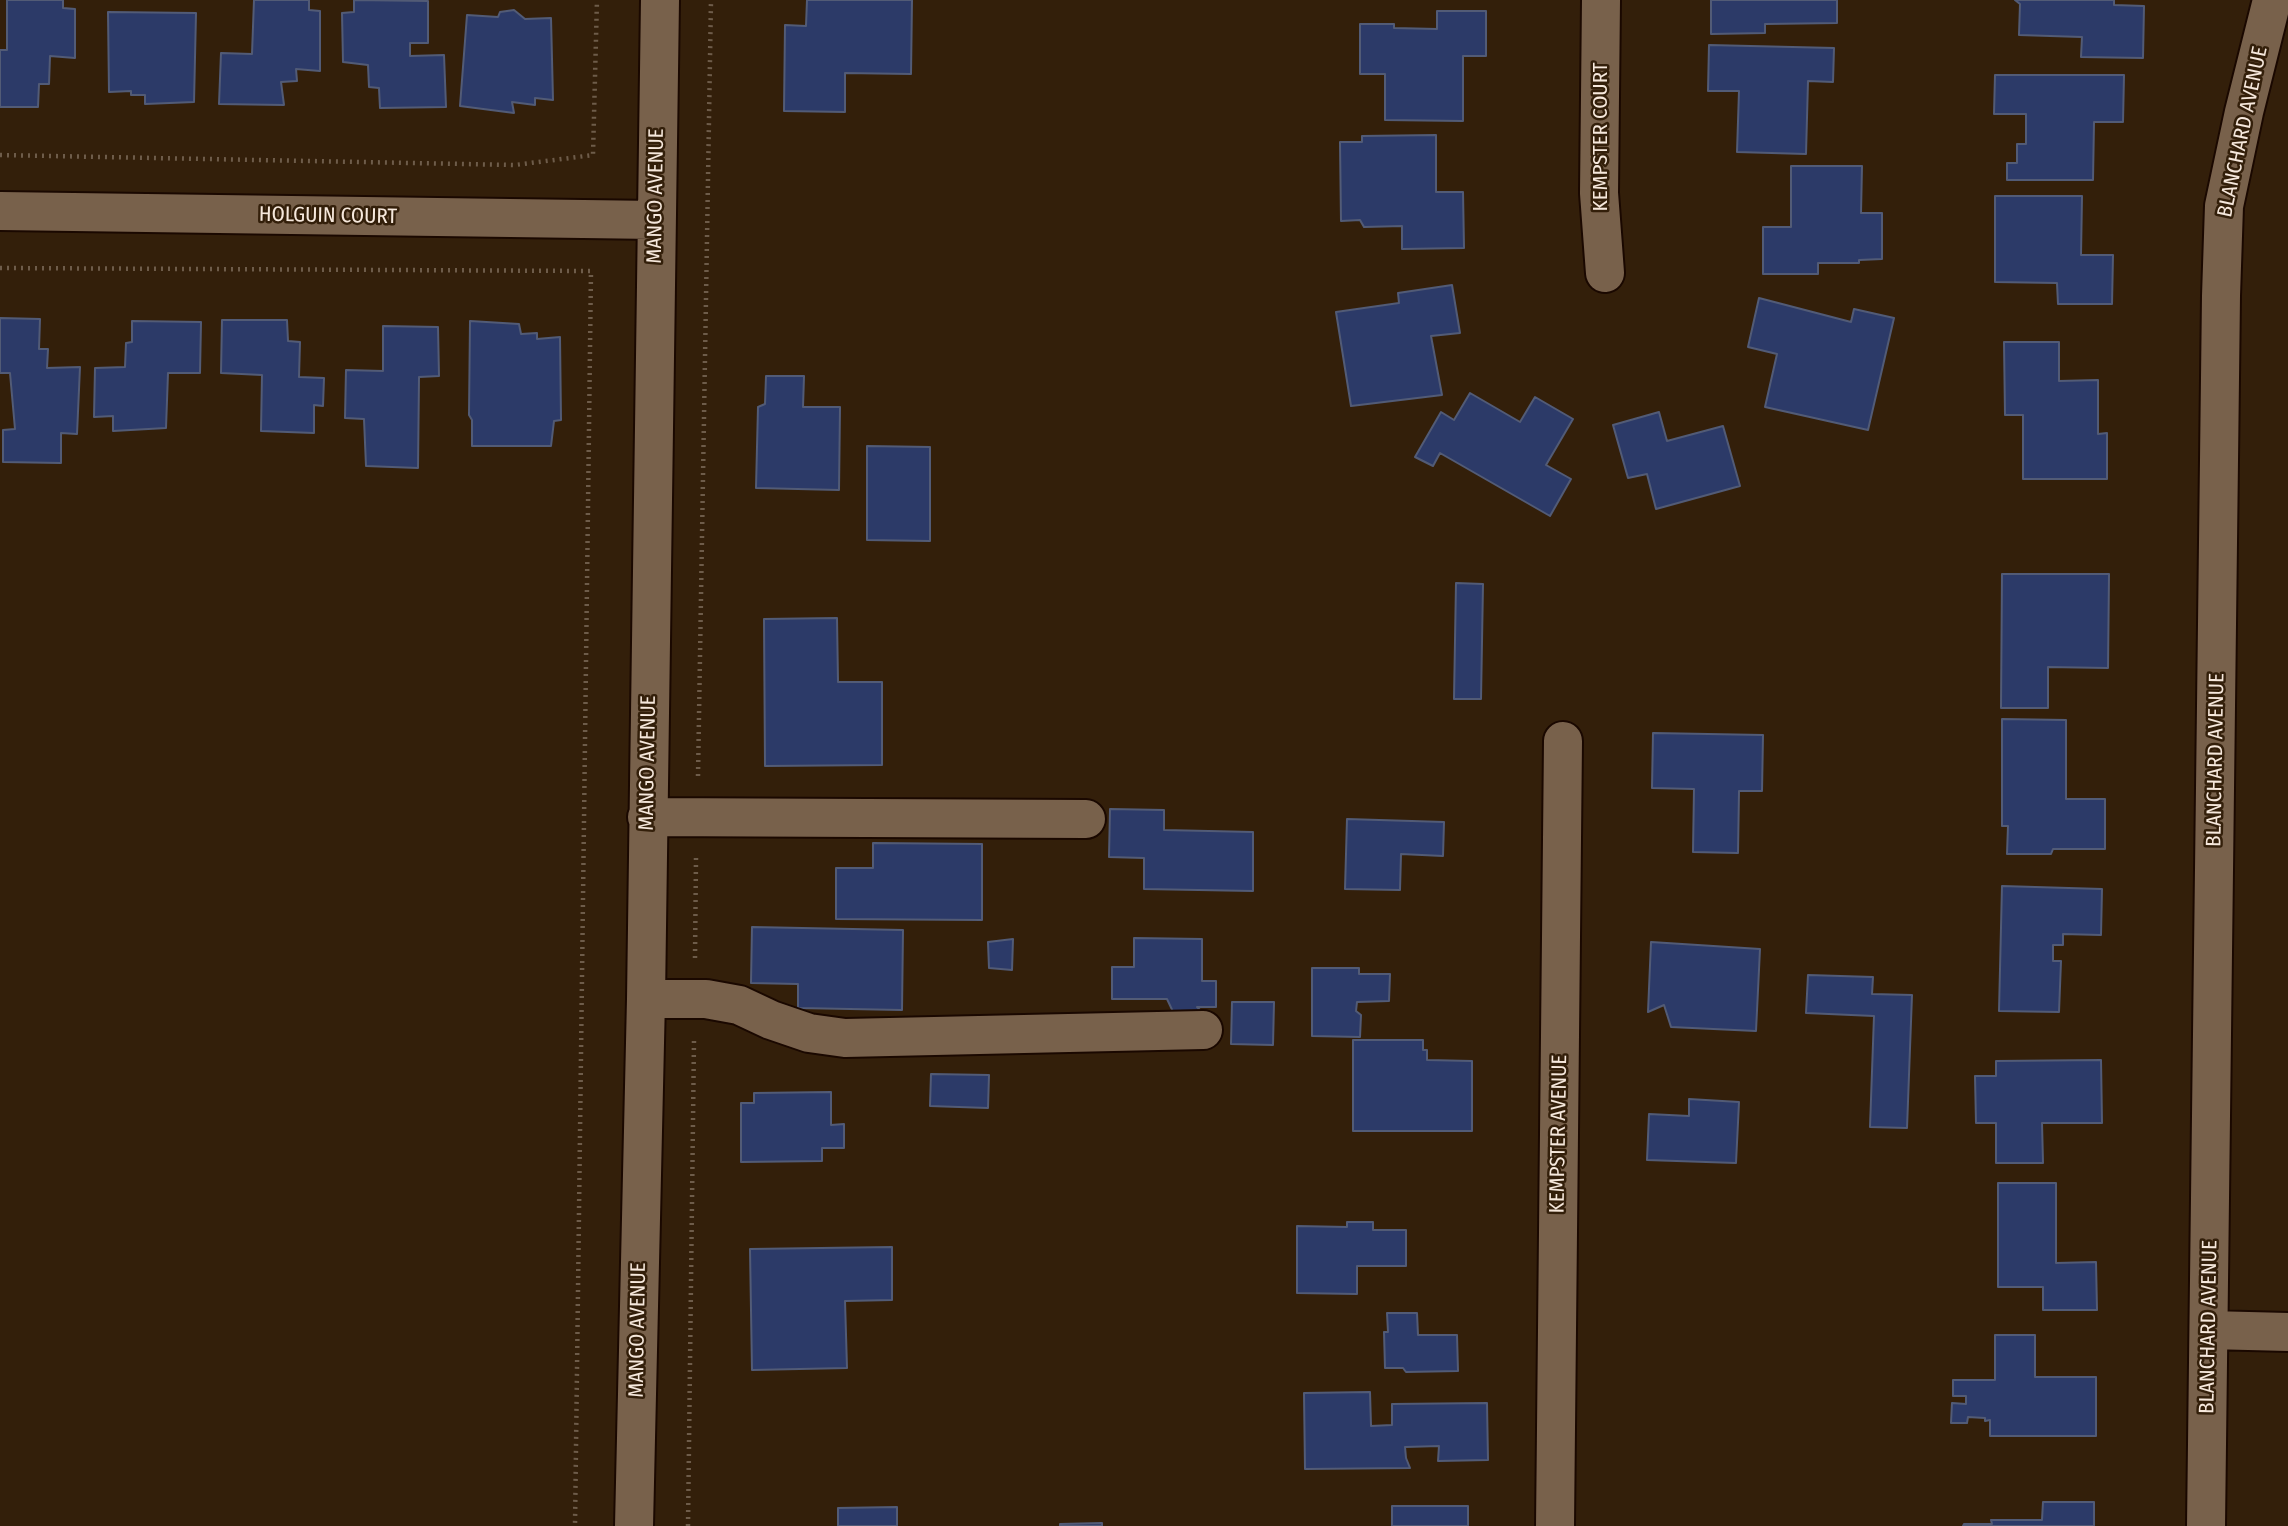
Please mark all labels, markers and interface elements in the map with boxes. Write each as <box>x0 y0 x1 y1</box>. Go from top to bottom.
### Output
street label: BLANCHARD AVENUE <box>2213 44 2273 220</box>
street label: KEMPSTER COURT <box>1588 63 1614 211</box>
street label: MANGO AVENUE <box>642 128 670 264</box>
street label: HOLGUIN COURT <box>259 202 397 230</box>
street label: BLANCHARD AVENUE <box>2202 673 2230 847</box>
street label: MANGO AVENUE <box>634 695 662 831</box>
street label: KEMPSTER AVENUE <box>1545 1054 1573 1214</box>
street label: BLANCHARD AVENUE <box>2195 1240 2223 1414</box>
street label: MANGO AVENUE <box>624 1262 652 1398</box>

